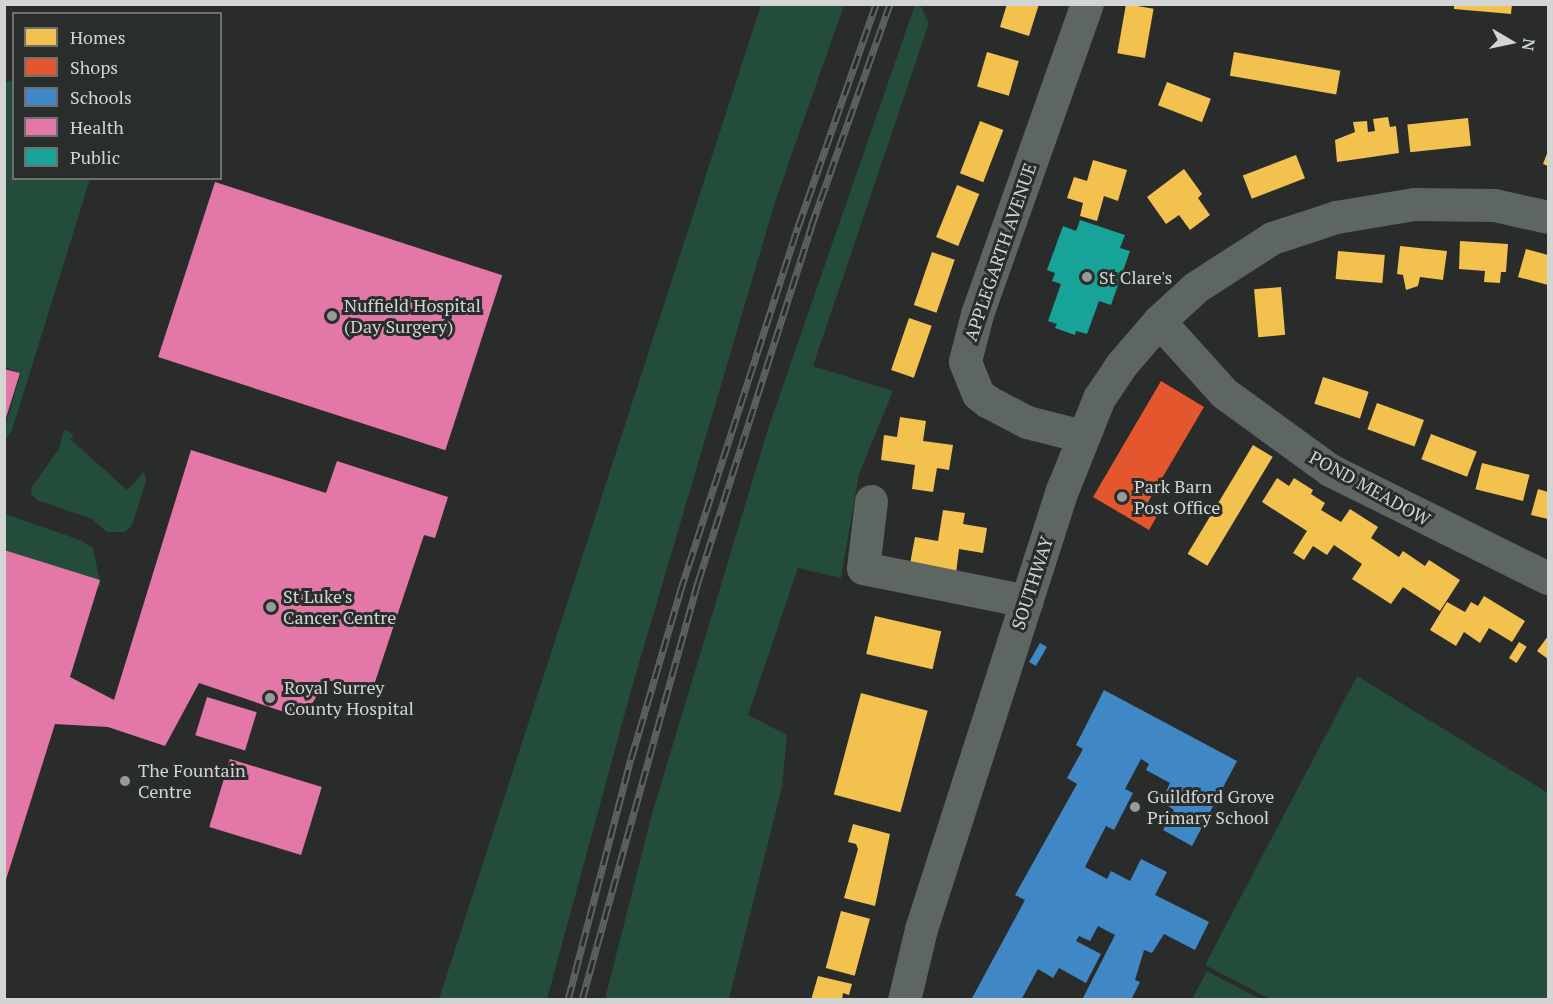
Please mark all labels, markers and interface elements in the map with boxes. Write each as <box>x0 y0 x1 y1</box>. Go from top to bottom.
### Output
legend <box>12 12 222 180</box>
north arrow <box>1481 12 1541 72</box>
text: Homes <box>70 25 125 49</box>
text: N <box>1517 37 1541 53</box>
text: Shops <box>70 55 118 79</box>
text: Schools <box>70 85 132 109</box>
text: Health <box>70 115 124 139</box>
text: Public <box>70 145 120 169</box>
street label: APPLEGARTH AVENUE <box>959 160 1041 344</box>
place label: St Clare's <box>1099 266 1172 288</box>
marker: St Clare's <box>1080 270 1094 284</box>
place label: Nuffield Hospital (Day Surgery) <box>344 295 481 338</box>
marker: Nuffield Hospital (Day Surgery) <box>325 309 339 323</box>
street label: POND MEADOW <box>1306 446 1434 530</box>
place label: Park Barn Post Office <box>1134 476 1220 518</box>
marker: Park Barn Post Office <box>1115 490 1129 504</box>
street label: SOUTHWAY <box>1007 534 1057 632</box>
place label: St Luke's Cancer Centre <box>283 586 396 628</box>
marker: St Luke's Cancer Centre <box>264 600 278 614</box>
place label: Royal Surrey County Hospital <box>284 677 414 720</box>
marker: Royal Surrey County Hospital <box>261 689 279 707</box>
place label: The Fountain Centre <box>138 760 246 802</box>
marker: The Fountain Centre <box>116 772 134 790</box>
place label: Guildford Grove Primary School <box>1147 786 1274 828</box>
marker: Guildford Grove Primary School <box>1128 800 1142 814</box>

